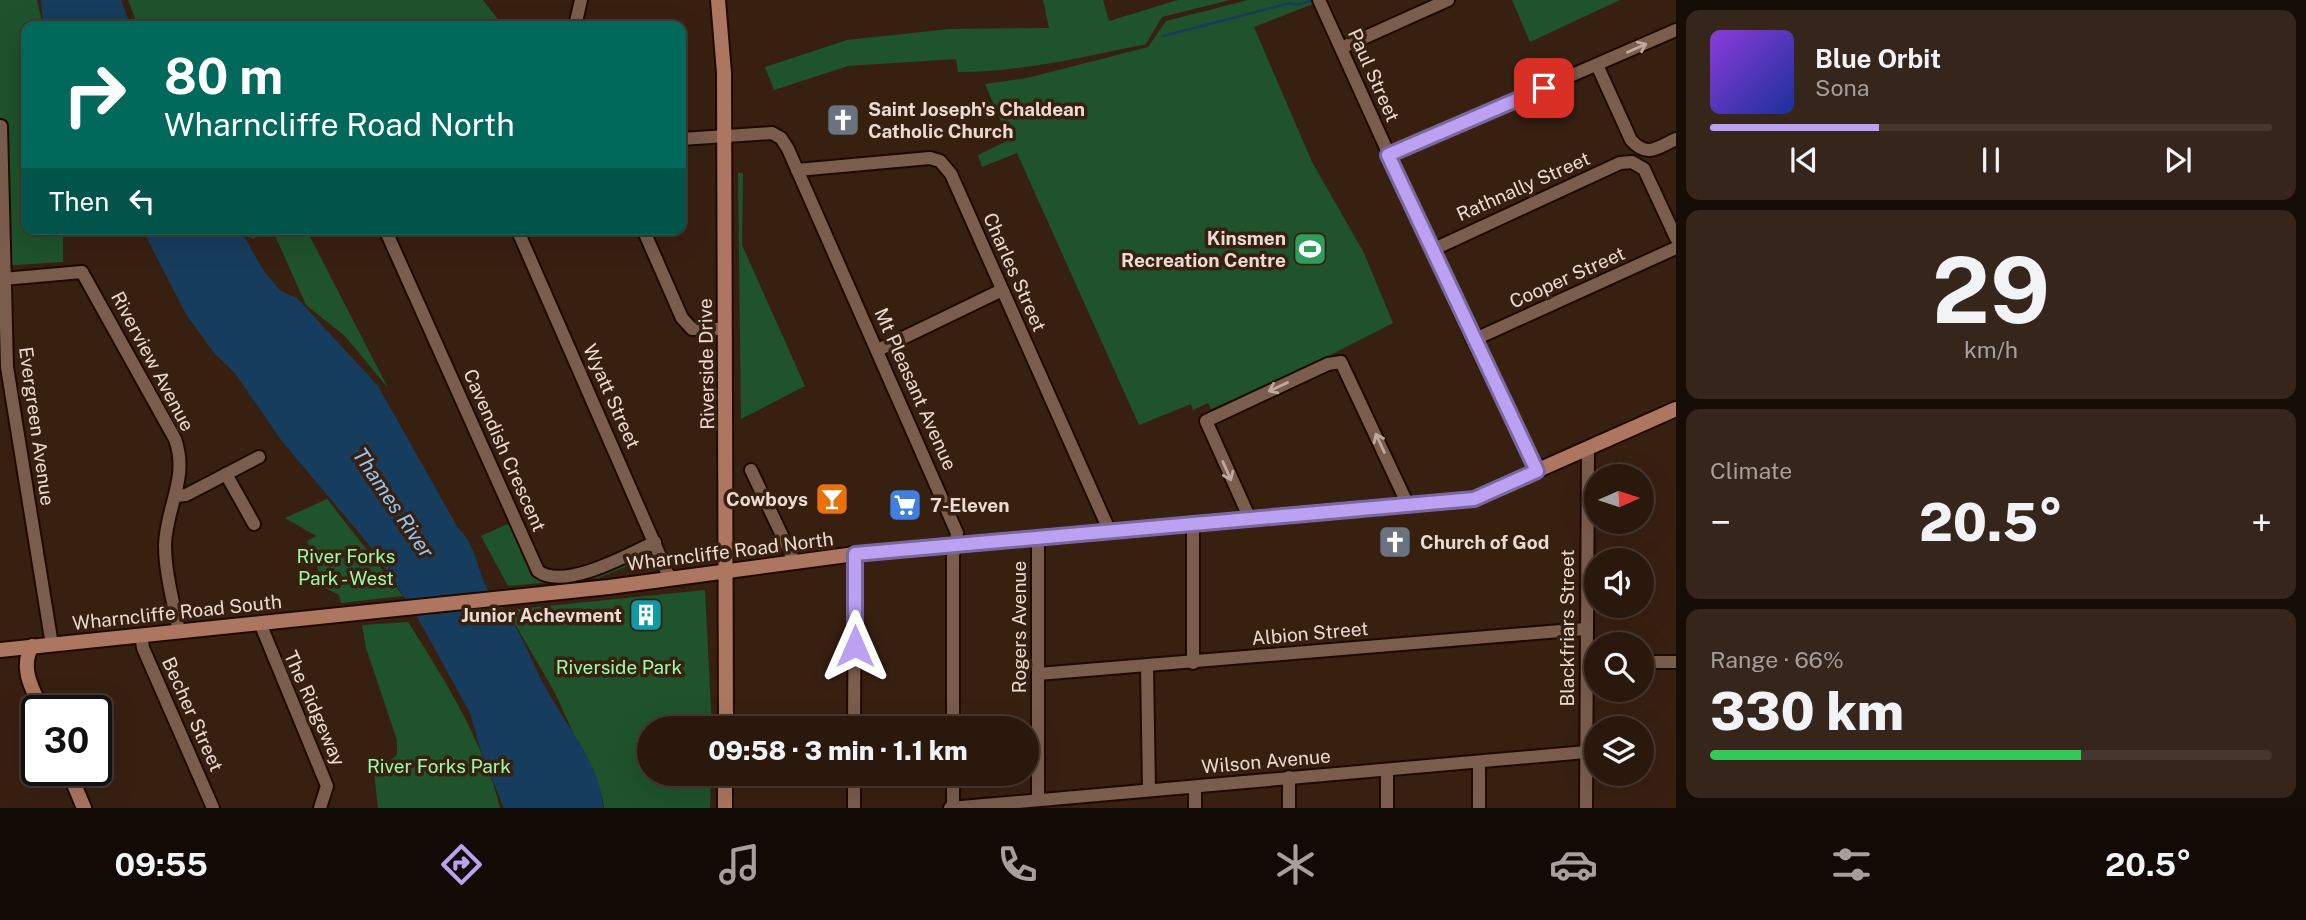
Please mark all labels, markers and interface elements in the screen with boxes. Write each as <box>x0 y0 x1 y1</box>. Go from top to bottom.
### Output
street label: Paul Street <box>1344 25 1404 125</box>
one-way arrow <box>1625 41 1647 54</box>
text: Blue Orbit <box>1815 43 1941 74</box>
text: 80 m <box>164 47 283 105</box>
icon: right <box>49 49 140 140</box>
pin <box>1514 58 1574 118</box>
icon: arrive <box>1525 69 1563 107</box>
text: Sona <box>1815 74 1869 101</box>
place label: Saint Joseph's Chaldean Catholic Church <box>868 98 1085 142</box>
church icon: Saint Joseph's Chaldean Catholic Church <box>824 101 862 139</box>
text: Wharncliffe Road North <box>164 106 515 143</box>
icon: previous <box>1785 141 1823 179</box>
icon: pause <box>1972 141 2010 179</box>
icon: next <box>2159 141 2197 179</box>
street label: Rathnally Street <box>1453 147 1593 225</box>
icon: left <box>123 182 161 220</box>
text: Then <box>49 186 109 217</box>
street label: Charles Street <box>979 209 1051 335</box>
place label: Kinsmen Recreation Centre <box>1121 227 1286 271</box>
sports icon: Kinsmen Recreation Centre <box>1291 230 1329 268</box>
text: 29 <box>1932 237 2050 343</box>
street label: Cooper Street <box>1506 242 1628 312</box>
street label: Riverview Avenue <box>107 287 199 435</box>
street label: Riverside Drive <box>694 298 718 430</box>
street label: Mt Pleasant Avenue <box>870 305 962 473</box>
text: km/h <box>1964 336 2018 363</box>
street label: Wyatt Street <box>579 340 645 452</box>
street label: Evergreen Avenue <box>15 345 59 507</box>
street label: Cavendish Crescent <box>459 365 551 535</box>
one-way arrow <box>1268 381 1289 394</box>
one-way arrow <box>1372 433 1386 454</box>
water label: Thames River <box>348 443 440 563</box>
text: Climate <box>1710 457 1792 484</box>
one-way arrow <box>1221 459 1234 481</box>
north arrow <box>1584 464 1654 534</box>
map controls <box>1584 464 1654 786</box>
bar icon: Cowboys <box>813 480 851 518</box>
supermarket icon: 7-Eleven <box>886 486 924 524</box>
place label: Cowboys <box>726 488 808 510</box>
text: 20.5° <box>1919 492 2063 553</box>
place label: 7-Eleven <box>930 494 1009 516</box>
text: − <box>1710 500 1731 545</box>
text: + <box>2251 500 2272 545</box>
church icon: Church of God <box>1376 523 1414 561</box>
street label: Wharncliffe Road North <box>625 527 835 575</box>
place label: Church of God <box>1420 531 1549 553</box>
park label: River Forks Park - West <box>297 545 395 589</box>
button: sound <box>1584 548 1654 618</box>
street label: Blackfriars Street <box>1556 549 1578 707</box>
street label: Rogers Avenue <box>1008 561 1030 693</box>
street label: Wharncliffe Road South <box>71 590 283 634</box>
building icon: Junior Achevment <box>627 596 665 634</box>
place label: Junior Achevment <box>461 604 622 626</box>
position arrow <box>818 609 892 683</box>
street label: Albion Street <box>1251 617 1369 649</box>
button: search <box>1584 632 1654 702</box>
text: Range · 66% <box>1710 646 1844 673</box>
street label: The Ridgeway <box>280 647 350 769</box>
street label: Becher Street <box>158 653 228 775</box>
park label: Riverside Park <box>556 656 683 678</box>
text: 330 km <box>1710 681 1904 742</box>
speed limit sign: 30 <box>21 695 112 786</box>
button: layers <box>1584 716 1654 786</box>
text: 09:58 · 3 min · 1.1 km <box>708 735 968 766</box>
street label: Wilson Avenue <box>1200 744 1332 778</box>
park label: River Forks Park <box>367 755 511 777</box>
icon: directions <box>437 840 486 889</box>
icon: music <box>715 840 764 889</box>
icon: phone <box>993 840 1042 889</box>
icon: climate <box>1271 840 1320 889</box>
icon: car <box>1549 840 1598 889</box>
icon: filters <box>1827 840 1876 889</box>
text: 09:55 <box>115 846 208 883</box>
text: 20.5° <box>2105 846 2191 883</box>

